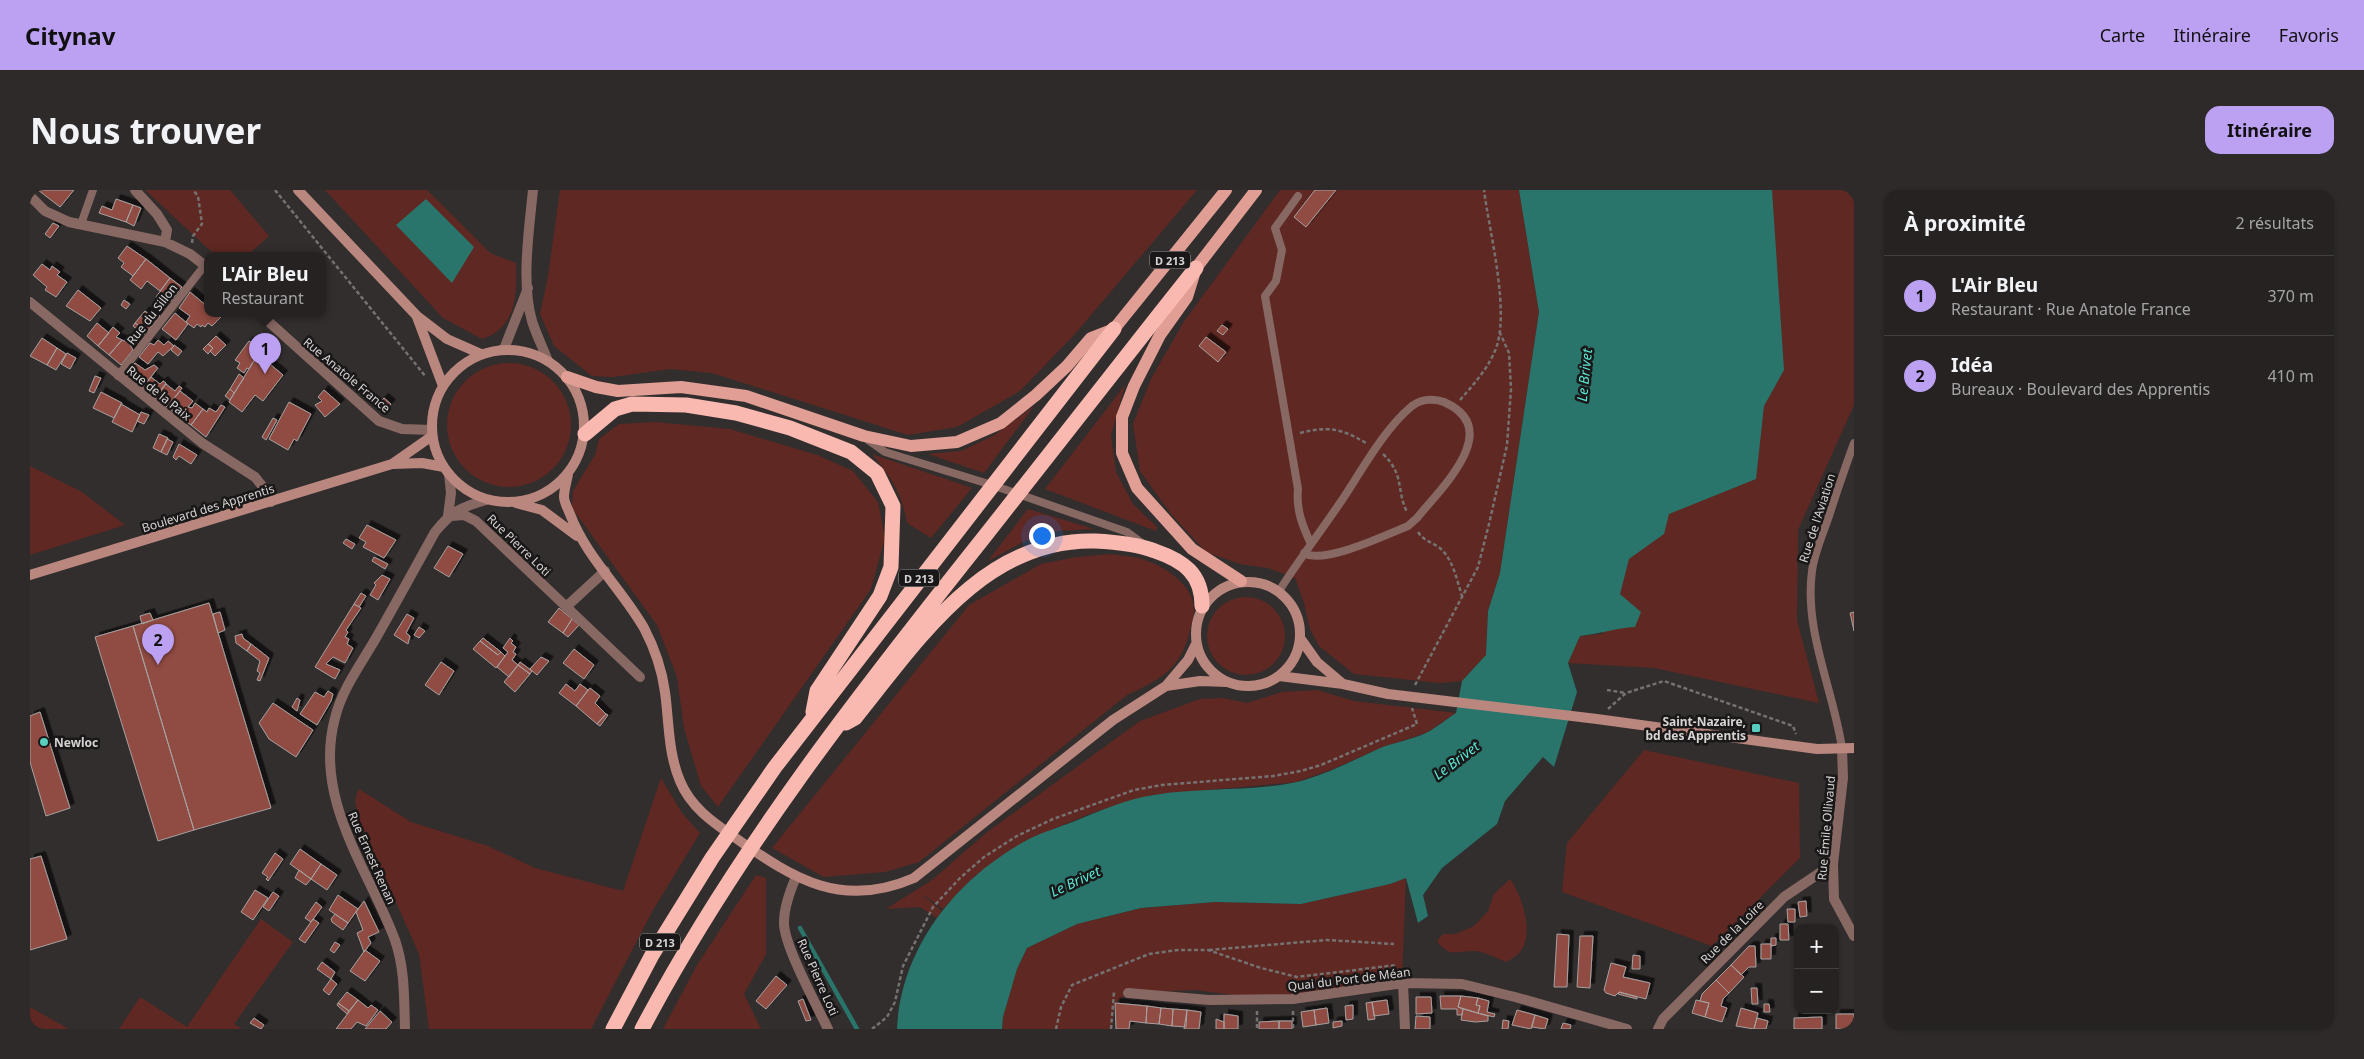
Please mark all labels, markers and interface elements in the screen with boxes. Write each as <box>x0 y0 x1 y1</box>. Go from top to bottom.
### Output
text: Citynav <box>25 19 115 52</box>
text: Carte <box>2100 23 2145 47</box>
text: Itinéraire <box>2173 23 2251 47</box>
text: Favoris <box>2279 23 2339 47</box>
button: Itinéraire <box>2205 106 2334 154</box>
text: Nous trouver <box>30 107 261 154</box>
text: À proximité <box>1904 209 2026 237</box>
text: 2 résultats <box>2236 212 2314 234</box>
popup <box>204 252 326 317</box>
road number: D 213 <box>1150 252 1190 268</box>
text: L'Air Bleu <box>221 261 309 287</box>
text: L'Air Bleu <box>1951 272 2038 298</box>
street label: Rue du Sillon <box>123 280 181 348</box>
text: 1 <box>1915 285 1925 307</box>
text: 370 m <box>2267 285 2314 307</box>
text: Restaurant <box>221 287 304 309</box>
text: Restaurant · Rue Anatole France <box>1951 298 2191 320</box>
pin: 1 <box>249 333 281 374</box>
street label: Rue Anatole France <box>300 334 394 417</box>
water label: Le Brivet <box>1572 346 1596 402</box>
text: Idéa <box>1951 352 1993 378</box>
street label: Rue de la Paix <box>123 362 195 425</box>
text: 2 <box>1915 365 1925 387</box>
text: 410 m <box>2267 365 2314 387</box>
text: Bureaux · Boulevard des Apprentis <box>1951 378 2210 400</box>
street label: Rue de l'Aviation <box>1795 471 1839 565</box>
street label: Boulevard des Apprentis <box>140 480 277 536</box>
street label: Rue Pierre Loti <box>483 510 555 580</box>
your location <box>1029 523 1055 549</box>
road number: D 213 <box>899 569 939 586</box>
pin: 2 <box>142 624 174 665</box>
place label: Saint-Nazaire, bd des Apprentis <box>1645 713 1746 744</box>
marker: Saint-Nazaire, bd des Apprentis <box>1750 722 1762 734</box>
place label: Newloc <box>54 734 98 751</box>
marker: Newloc <box>38 736 50 748</box>
water label: Le Brivet <box>1429 736 1484 784</box>
street label: Rue Émile Ollivaud <box>1813 775 1839 881</box>
street label: Rue Ernest Renan <box>344 809 400 907</box>
water label: Le Brivet <box>1047 861 1104 901</box>
street label: Rue de la Loire <box>1697 896 1768 967</box>
map controls <box>1794 924 1839 1014</box>
button: + <box>1794 924 1839 969</box>
road number: D 213 <box>640 934 680 950</box>
street label: Rue Pierre Loti <box>793 936 843 1018</box>
street label: Quai du Port de Méan <box>1287 963 1411 995</box>
button: − <box>1794 969 1839 1014</box>

